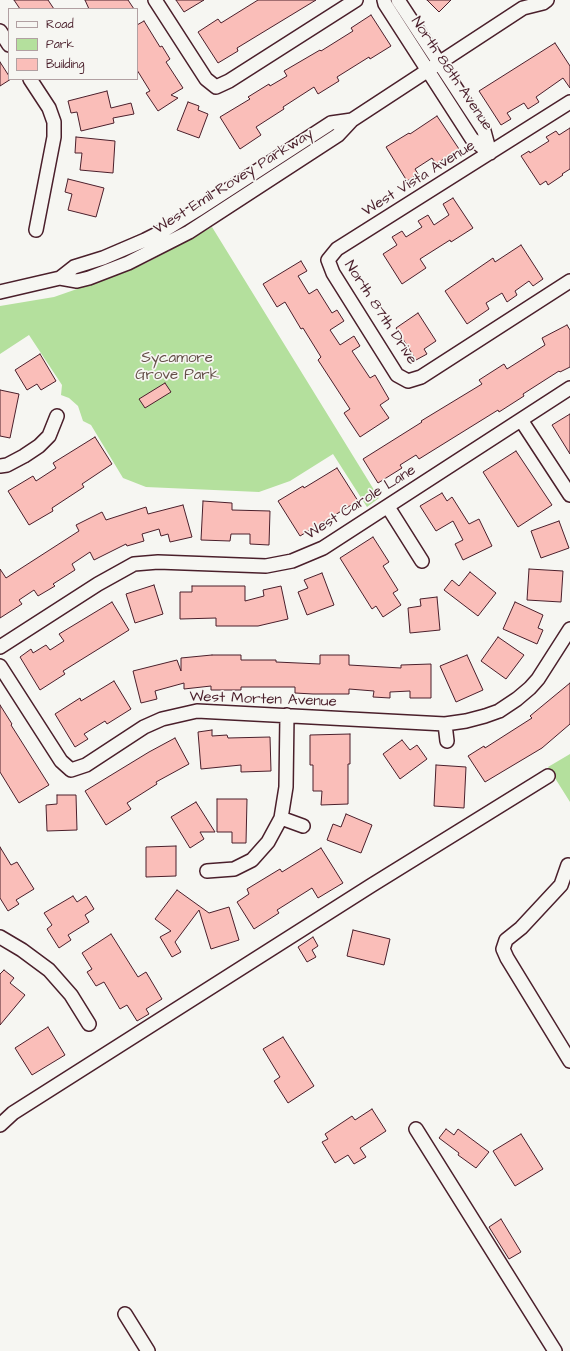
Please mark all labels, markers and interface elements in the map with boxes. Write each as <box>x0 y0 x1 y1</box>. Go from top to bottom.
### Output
legend <box>8 8 138 80</box>
street label: North 88th Avenue <box>406 14 496 134</box>
text: Road <box>46 16 74 33</box>
text: Park <box>46 36 74 53</box>
text: Building <box>46 56 84 73</box>
street label: West Emil Rovey Parkway <box>151 125 317 239</box>
street label: West Vista Avenue <box>359 137 479 221</box>
street label: North 87th Drive <box>340 258 420 368</box>
park label: Sycamore Grove Park <box>135 350 219 385</box>
street label: West Carole Lane <box>302 462 420 544</box>
street label: West Morten Avenue <box>189 688 337 712</box>

